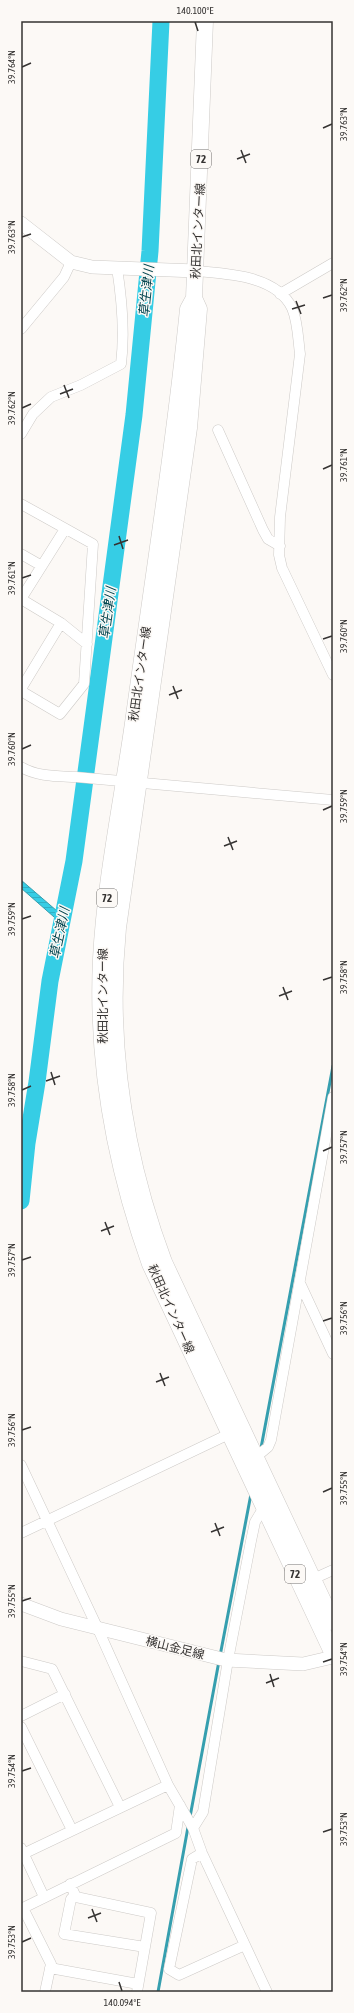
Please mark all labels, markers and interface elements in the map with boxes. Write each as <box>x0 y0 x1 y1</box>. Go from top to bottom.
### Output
text: 140.100°E <box>177 5 214 16</box>
text: 39.764°N <box>6 50 17 84</box>
text: 39.763°N <box>338 107 349 141</box>
road number: 72 <box>191 150 211 168</box>
street label: 秋田北インター線 <box>188 183 208 279</box>
text: 39.763°N <box>6 220 17 254</box>
water label: 草生津川 <box>136 262 157 318</box>
text: 39.762°N <box>338 278 349 312</box>
text: 39.762°N <box>6 391 17 425</box>
text: 39.761°N <box>338 448 349 482</box>
text: 39.761°N <box>6 561 17 595</box>
water label: 草生津川 <box>96 584 119 640</box>
text: 39.760°N <box>338 619 349 653</box>
street label: 秋田北インター線 <box>126 625 154 723</box>
text: 39.760°N <box>6 732 17 766</box>
text: 39.759°N <box>338 789 349 823</box>
road number: 72 <box>97 889 117 907</box>
text: 39.759°N <box>6 902 17 936</box>
water label: 草生津川 <box>47 904 73 960</box>
street label: 秋田北インター線 <box>96 948 110 1044</box>
text: 39.758°N <box>338 960 349 994</box>
text: 39.758°N <box>6 1073 17 1107</box>
text: 39.757°N <box>338 1130 349 1164</box>
text: 39.757°N <box>6 1243 17 1277</box>
street label: 秋田北インター線 <box>145 1262 197 1356</box>
text: 39.756°N <box>338 1301 349 1335</box>
text: 39.756°N <box>6 1413 17 1447</box>
text: 39.755°N <box>338 1471 349 1505</box>
road number: 72 <box>285 1565 305 1583</box>
text: 39.755°N <box>6 1584 17 1618</box>
street label: 横山金足線 <box>144 1634 206 1662</box>
text: 39.754°N <box>338 1642 349 1676</box>
text: 39.754°N <box>6 1754 17 1788</box>
text: 39.753°N <box>338 1812 349 1846</box>
text: 39.753°N <box>6 1925 17 1959</box>
text: 140.094°E <box>104 1997 141 2008</box>

